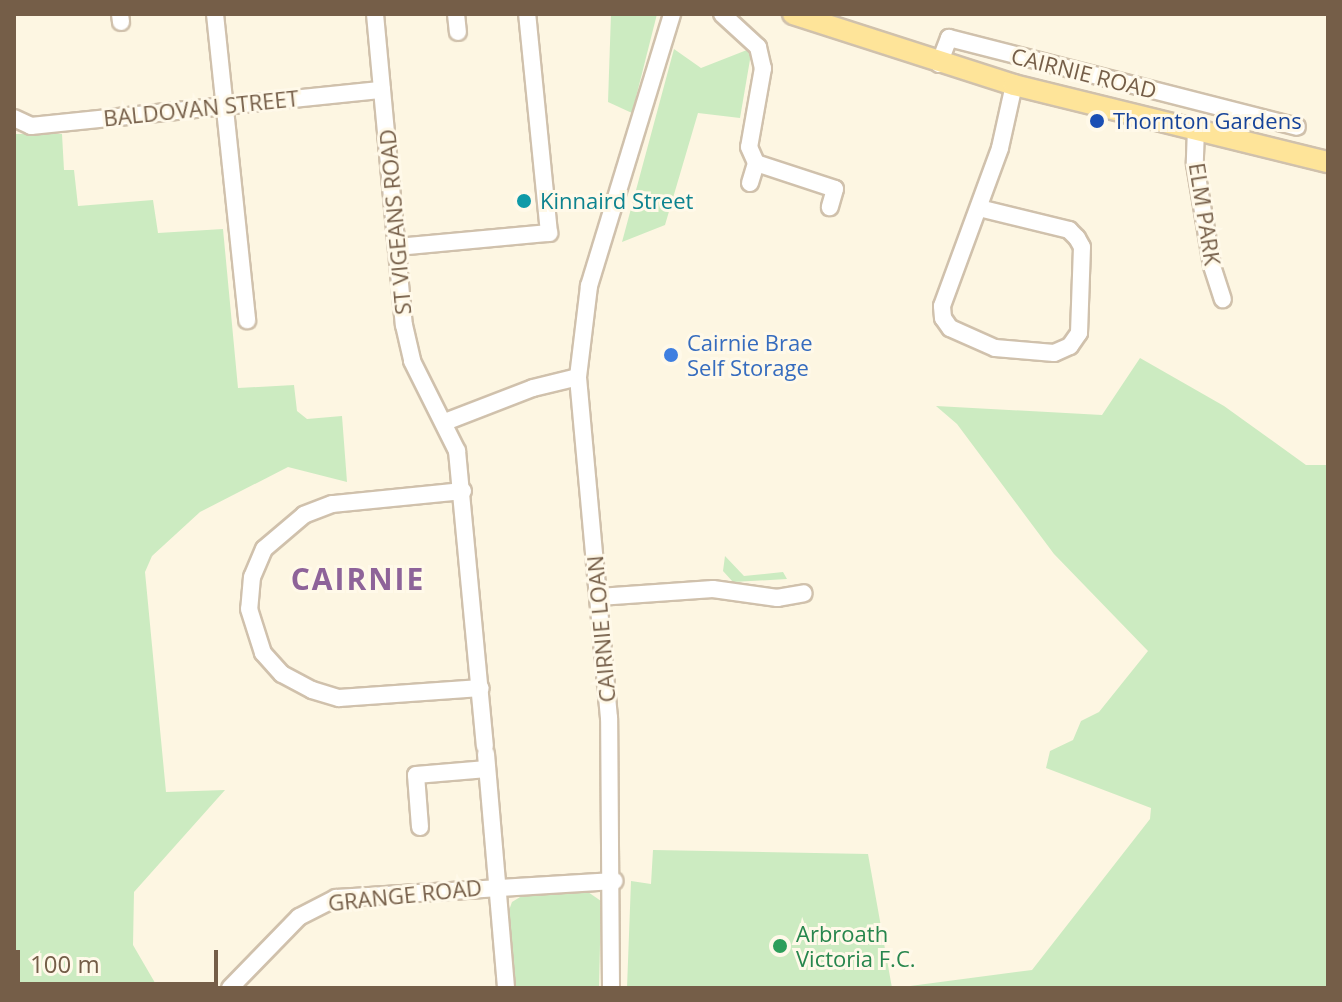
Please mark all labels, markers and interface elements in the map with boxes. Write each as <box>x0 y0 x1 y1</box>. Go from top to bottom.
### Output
street label: CAIRNIE ROAD <box>1009 42 1159 104</box>
street label: BALDOVAN STREET <box>102 85 300 131</box>
place label: Thornton Gardens <box>1113 108 1302 134</box>
marker: Thornton Gardens <box>1088 112 1106 130</box>
street label: ST VIGEANS ROAD <box>374 128 416 316</box>
street label: ELM PARK <box>1184 161 1226 267</box>
place label: Kinnaird Street <box>540 188 693 214</box>
marker: Kinnaird Street <box>515 192 533 210</box>
place label: Cairnie Brae Self Storage <box>687 329 813 380</box>
marker: Cairnie Brae Self Storage <box>662 346 680 364</box>
street label: CAIRNIE LOAN <box>581 555 621 703</box>
district label: CAIRNIE <box>291 561 425 597</box>
street label: GRANGE ROAD <box>327 874 483 916</box>
place label: Arbroath Victoria F.C. <box>796 920 916 972</box>
scale bar <box>20 934 222 984</box>
marker: Arbroath Victoria F.C. <box>771 937 789 955</box>
text: 100 m <box>30 947 100 980</box>

